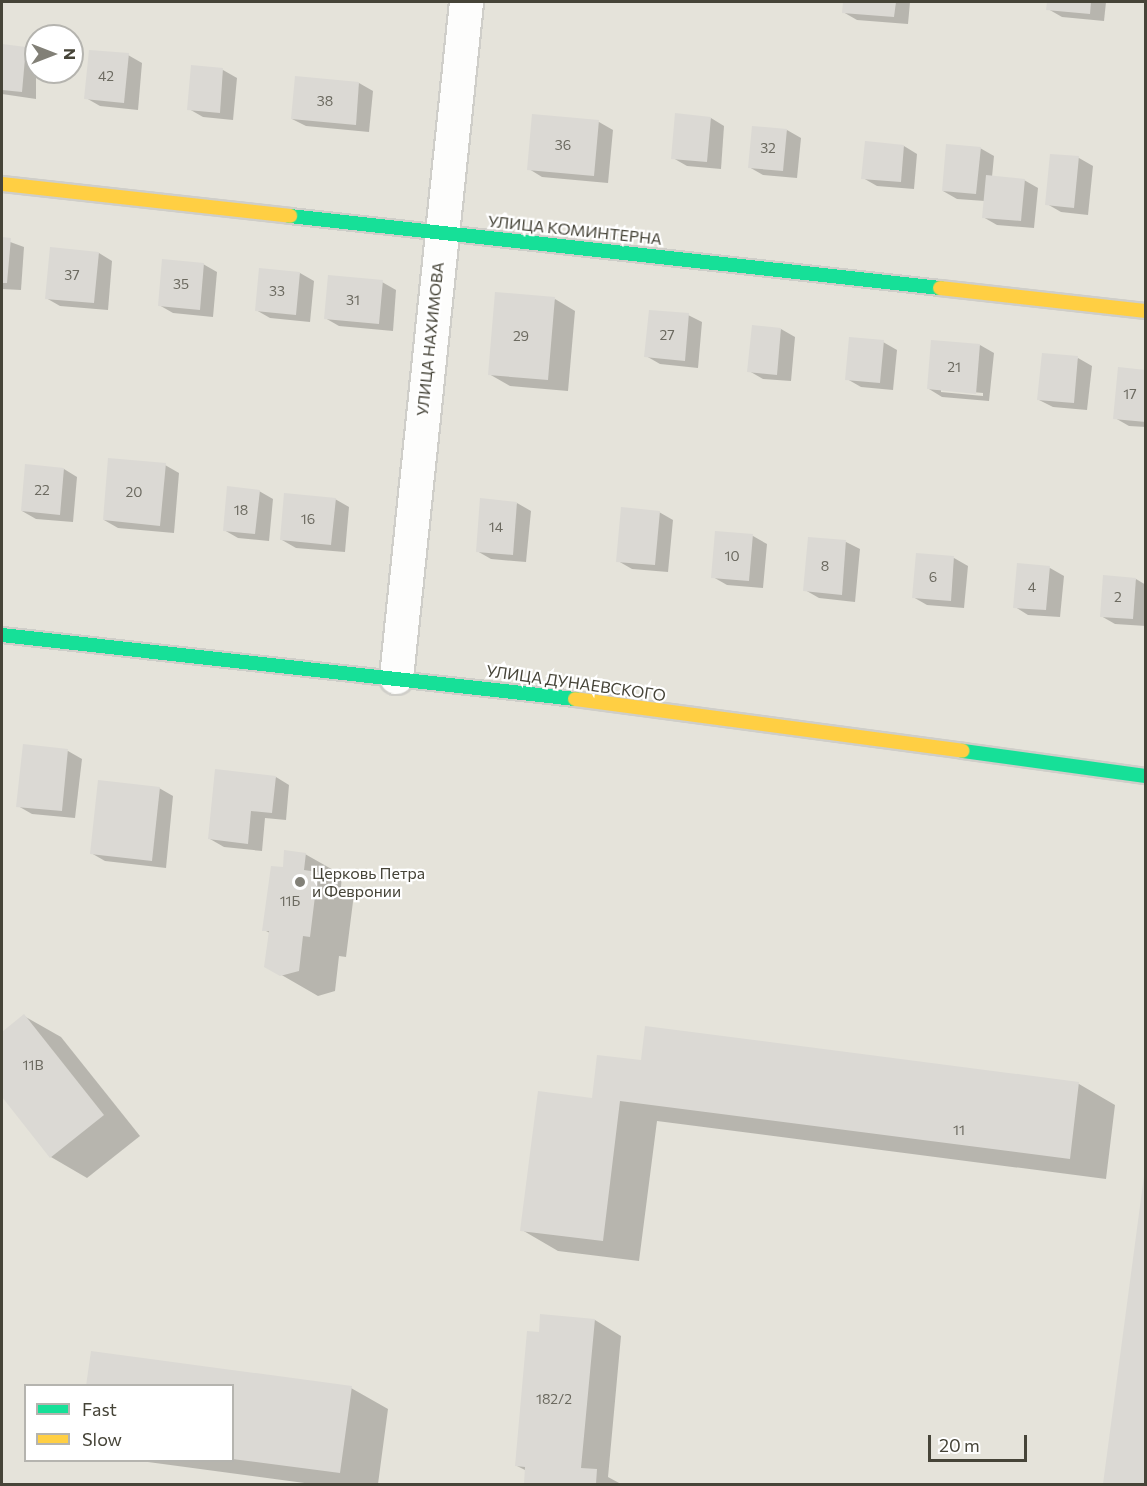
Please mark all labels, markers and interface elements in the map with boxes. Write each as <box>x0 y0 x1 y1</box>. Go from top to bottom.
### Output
north arrow <box>24 24 84 84</box>
text: N <box>61 48 80 60</box>
house number: 42 <box>98 68 114 84</box>
house number: 38 <box>317 93 333 109</box>
house number: 36 <box>555 137 571 153</box>
house number: 32 <box>760 140 776 156</box>
street label: УЛИЦА КОМИНТЕРНА <box>487 211 663 249</box>
street label: УЛИЦА НАХИМОВА <box>412 261 448 417</box>
house number: 37 <box>64 267 80 283</box>
house number: 35 <box>173 276 189 292</box>
house number: 33 <box>269 283 285 299</box>
house number: 31 <box>346 292 360 308</box>
house number: 27 <box>659 327 675 343</box>
house number: 29 <box>513 328 529 344</box>
house number: 21 <box>947 359 961 375</box>
house number: 17 <box>1123 386 1137 402</box>
house number: 22 <box>34 482 50 498</box>
house number: 20 <box>126 484 142 500</box>
house number: 18 <box>234 502 248 518</box>
house number: 16 <box>301 511 315 527</box>
house number: 14 <box>489 519 503 535</box>
house number: 10 <box>724 548 740 564</box>
house number: 8 <box>821 558 829 574</box>
house number: 6 <box>929 569 937 585</box>
house number: 4 <box>1028 579 1036 595</box>
house number: 2 <box>1114 589 1122 605</box>
street label: УЛИЦА ДУНАЕВСКОГО <box>485 661 667 705</box>
place label: Церковь Петра и Февронии <box>312 863 425 901</box>
marker: Церковь Петра и Февронии <box>293 875 307 889</box>
house number: 11Б <box>280 893 300 909</box>
house number: 11В <box>22 1057 44 1073</box>
house number: 11 <box>953 1122 965 1138</box>
legend <box>24 1384 234 1462</box>
house number: 182/2 <box>536 1391 572 1407</box>
text: Fast <box>82 1398 117 1420</box>
scale bar <box>931 1423 1030 1461</box>
text: Slow <box>82 1428 122 1450</box>
text: 20 m <box>939 1434 980 1456</box>

